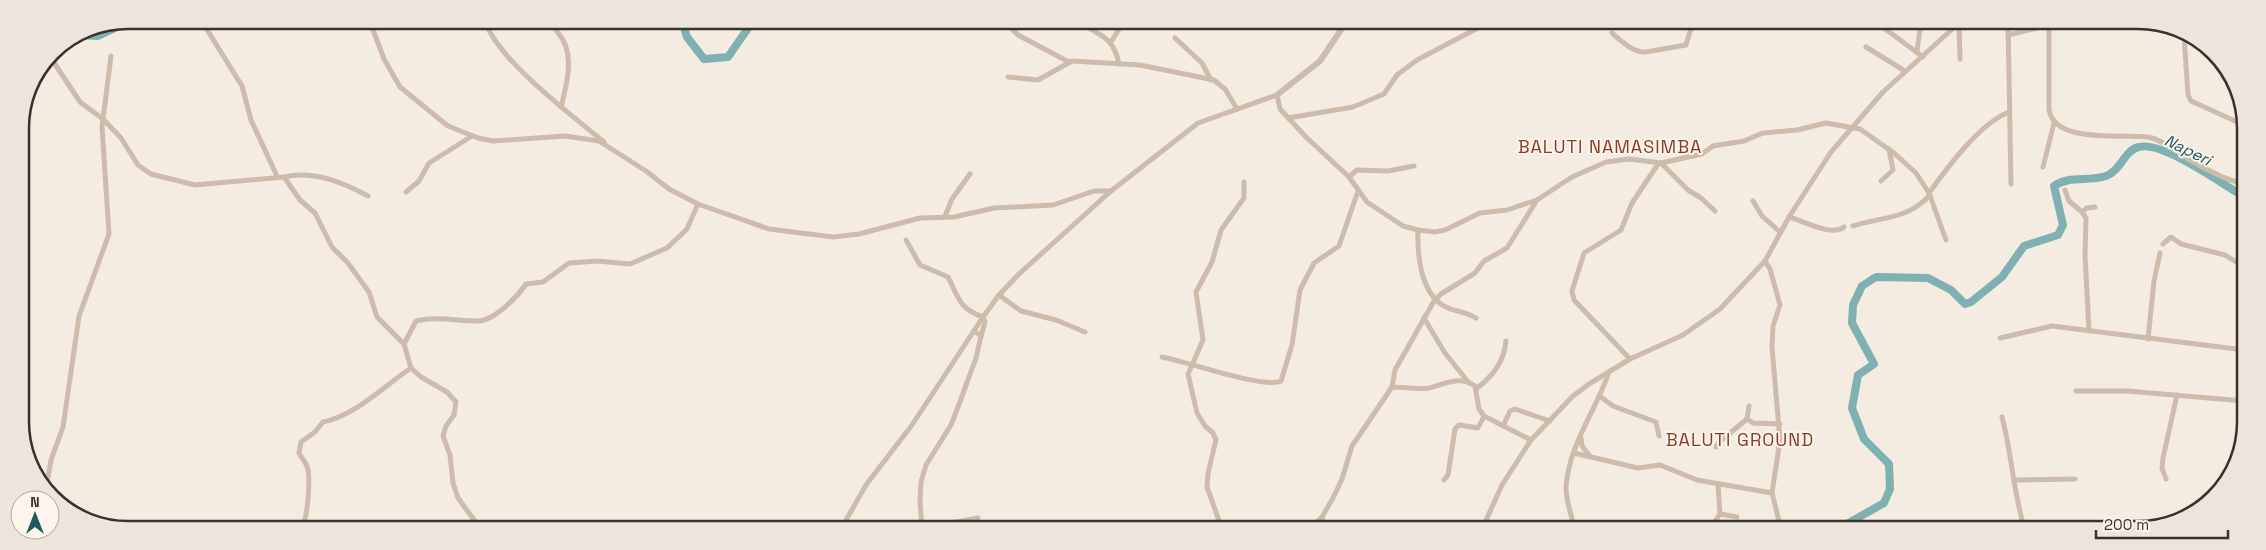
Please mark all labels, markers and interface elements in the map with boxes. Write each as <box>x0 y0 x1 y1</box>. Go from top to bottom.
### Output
water label: Naperi <box>2161 130 2217 171</box>
district label: BALUTI NAMASIMBA <box>1518 135 1702 158</box>
district label: BALUTI GROUND <box>1666 428 1814 451</box>
north arrow <box>10 490 60 540</box>
text: N <box>30 493 40 511</box>
scale bar <box>2096 508 2228 540</box>
text: 200 m <box>2104 515 2149 534</box>

